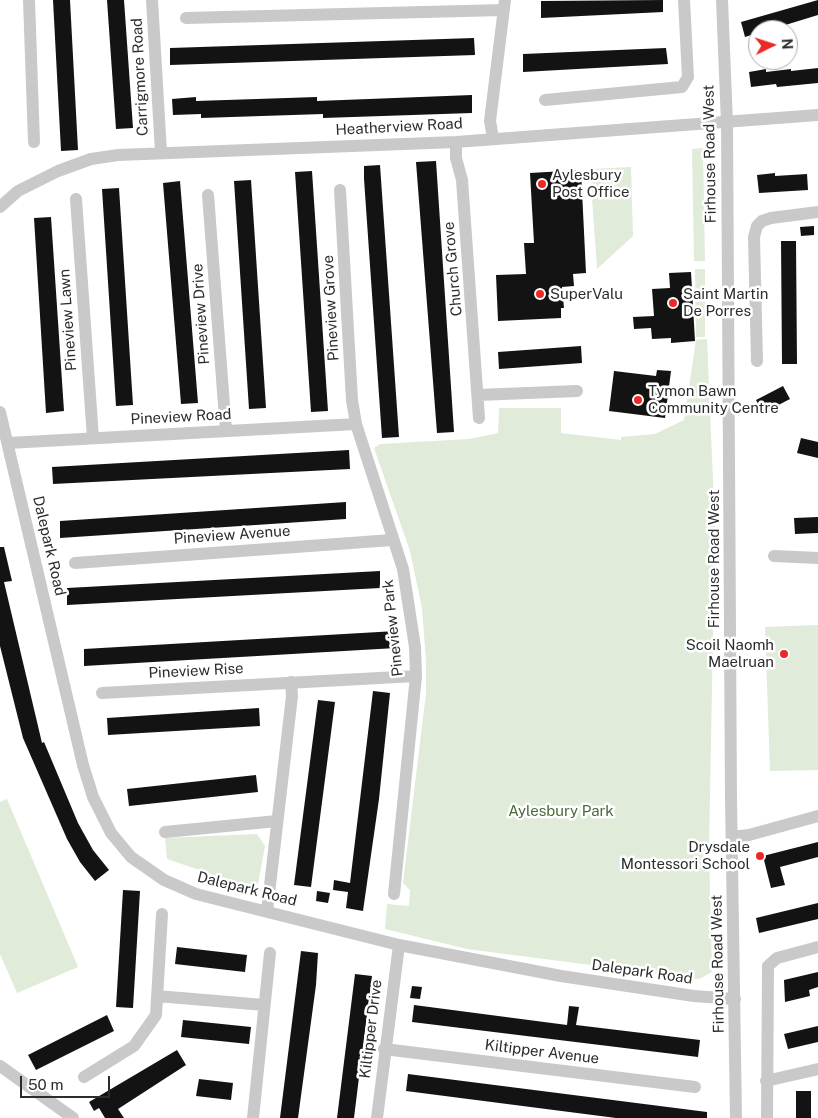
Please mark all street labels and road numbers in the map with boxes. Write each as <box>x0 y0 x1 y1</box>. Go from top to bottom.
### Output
street label: Carrigmore Road <box>128 18 152 136</box>
street label: Firhouse Road West <box>700 85 720 223</box>
street label: Heatherview Road <box>335 115 463 139</box>
street label: Church Grove <box>440 221 466 317</box>
street label: Pineview Grove <box>319 254 343 362</box>
street label: Pineview Drive <box>188 263 214 365</box>
street label: Pineview Lawn <box>55 268 81 372</box>
street label: Pineview Road <box>130 405 232 429</box>
street label: Firhouse Road West <box>705 490 723 628</box>
street label: Dalepark Road <box>29 494 69 598</box>
street label: Pineview Avenue <box>173 522 291 548</box>
street label: Pineview Park <box>379 579 407 677</box>
street label: Pineview Rise <box>148 660 244 682</box>
street label: Dalepark Road <box>195 868 299 910</box>
street label: Firhouse Road West <box>708 895 728 1033</box>
street label: Dalepark Road <box>590 956 694 988</box>
street label: Kiltipper Drive <box>356 979 386 1079</box>
street label: Kiltipper Avenue <box>484 1036 600 1068</box>

